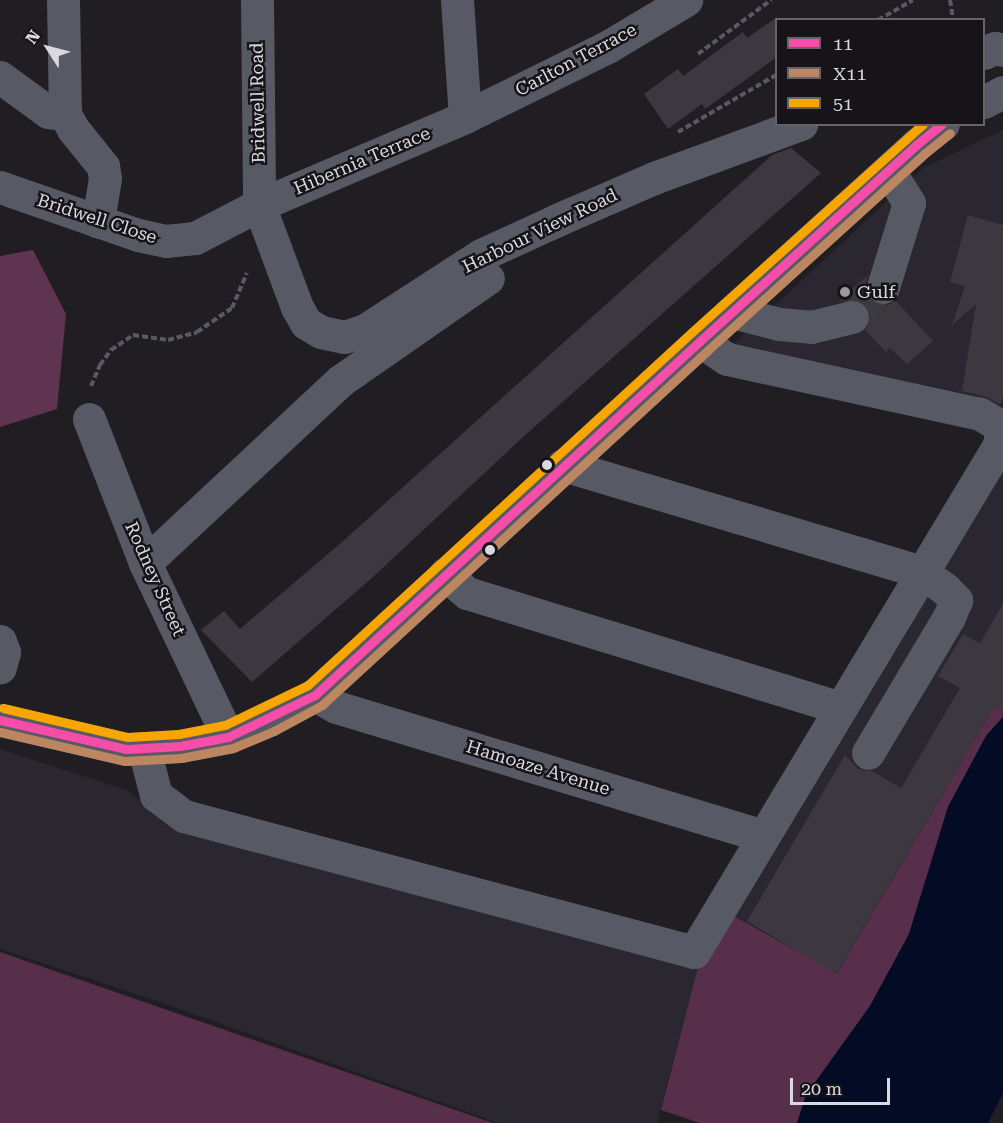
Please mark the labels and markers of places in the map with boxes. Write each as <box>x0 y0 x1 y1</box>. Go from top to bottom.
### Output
place label: Gulf <box>857 281 895 303</box>
marker: Gulf <box>838 285 852 299</box>
unlabelled marker <box>541 459 553 471</box>
unlabelled marker <box>484 544 496 556</box>

